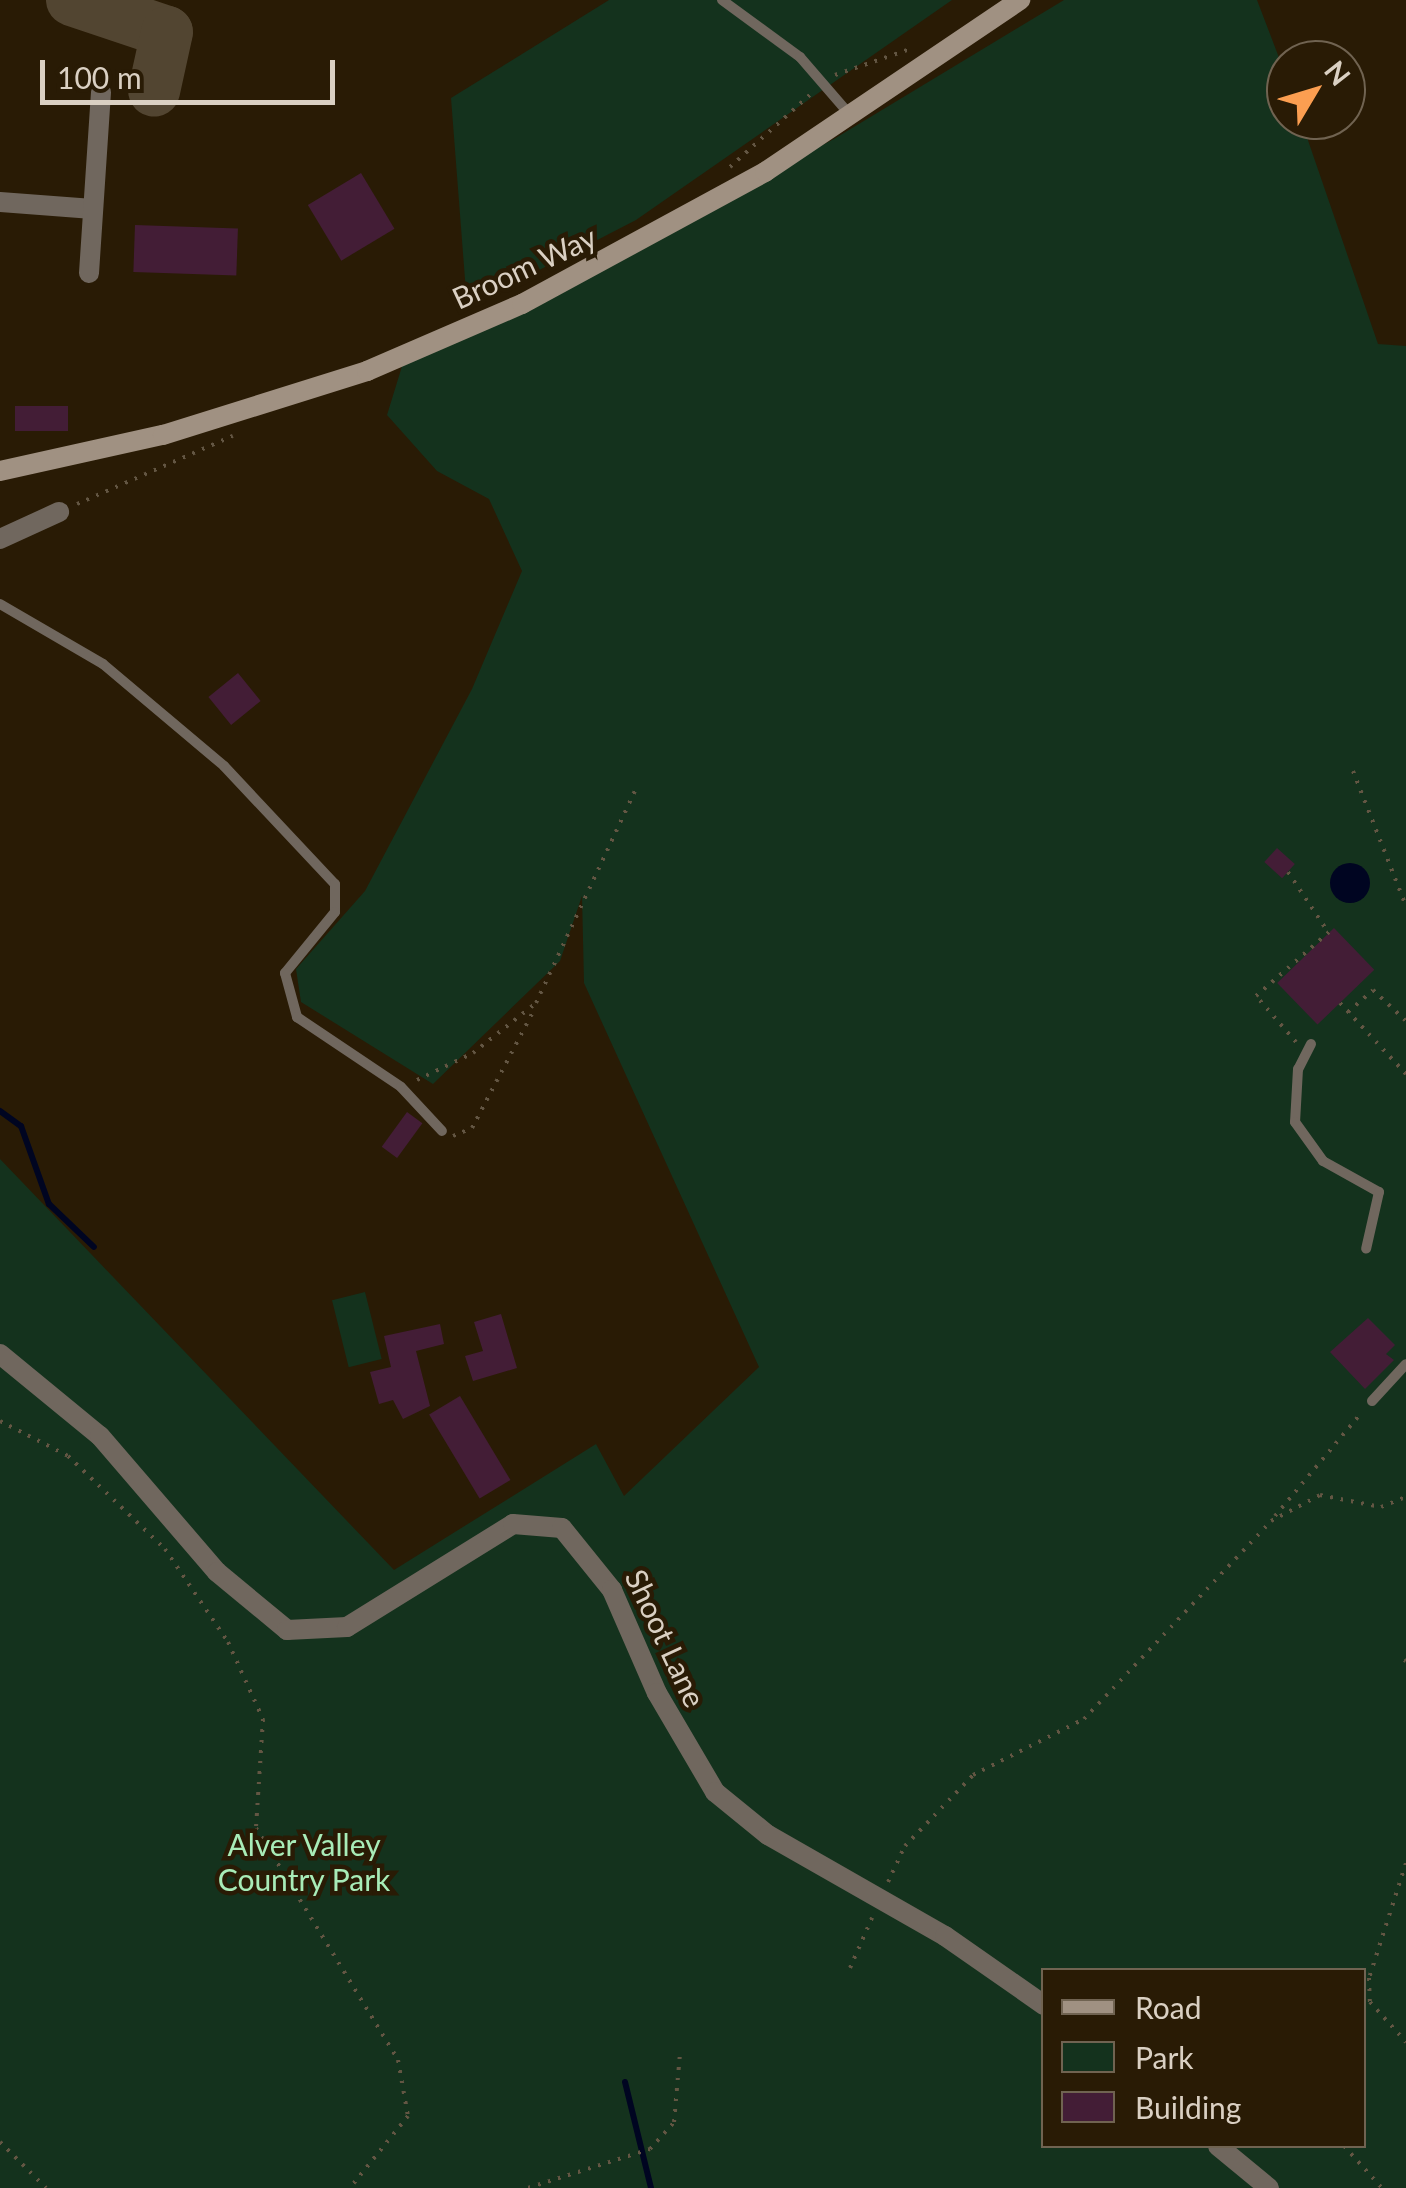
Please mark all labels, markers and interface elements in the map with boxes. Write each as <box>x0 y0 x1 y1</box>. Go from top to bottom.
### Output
scale bar <box>45 40 340 102</box>
north arrow <box>1266 40 1366 140</box>
text: N <box>1318 54 1358 92</box>
text: 100 m <box>57 59 142 95</box>
street label: Broom Way <box>446 218 602 316</box>
street label: Shoot Lane <box>618 1563 714 1713</box>
park label: Alver Valley Country Park <box>217 1826 391 1896</box>
legend <box>1041 1968 1366 2148</box>
text: Road <box>1135 1989 1202 2025</box>
text: Park <box>1135 2039 1194 2075</box>
text: Building <box>1135 2089 1241 2125</box>

